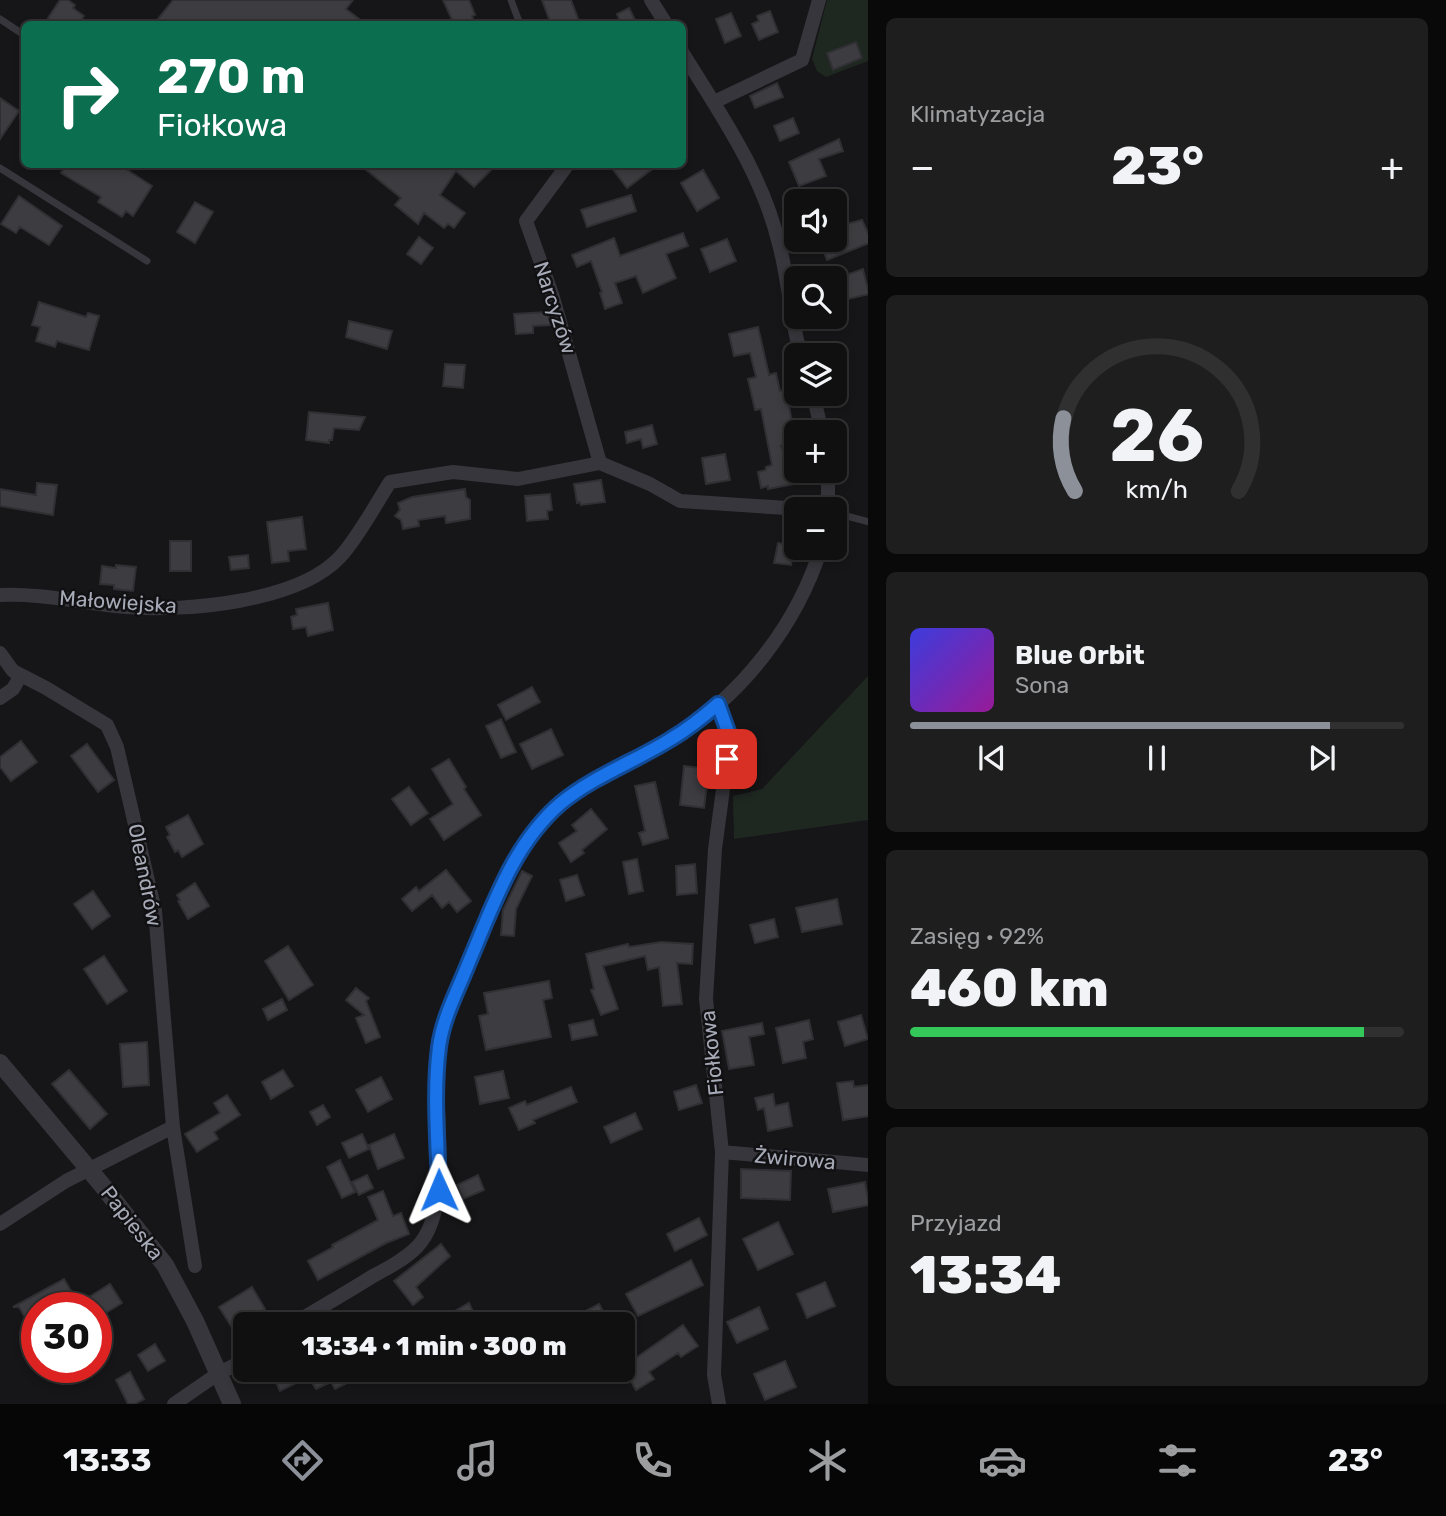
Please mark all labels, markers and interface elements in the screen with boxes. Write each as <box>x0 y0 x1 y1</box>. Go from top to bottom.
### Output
text: 270 m <box>157 47 306 105</box>
icon: right <box>42 49 133 140</box>
text: Klimatyzacja <box>910 100 1045 128</box>
text: Fiołkowa <box>157 106 287 144</box>
text: 23° <box>1111 135 1204 197</box>
text: − <box>910 144 935 190</box>
text: + <box>1380 144 1404 190</box>
map controls <box>784 189 847 560</box>
button: sound <box>784 189 847 252</box>
street label: Narcyzów <box>529 258 582 357</box>
button: search <box>784 266 847 329</box>
button: layers <box>784 343 847 406</box>
text: 26 <box>1110 393 1204 479</box>
button: + <box>784 420 847 483</box>
text: km/h <box>1126 475 1188 504</box>
button: − <box>784 497 847 560</box>
street label: Małowiejska <box>58 585 178 618</box>
text: Blue Orbit <box>1015 640 1145 671</box>
text: Sona <box>1015 671 1069 699</box>
pin <box>697 729 757 789</box>
icon: previous <box>973 739 1011 777</box>
icon: pause <box>1138 739 1176 777</box>
icon: next <box>1303 739 1341 777</box>
icon: arrive <box>708 740 746 778</box>
street label: Oleandrów <box>123 821 168 929</box>
text: Zasięg · 92% <box>910 922 1044 950</box>
text: 460 km <box>910 957 1109 1019</box>
street label: Fiołkowa <box>695 1009 728 1097</box>
street label: Żwirowa <box>753 1142 837 1175</box>
position arrow <box>402 1153 476 1227</box>
street label: Papieska <box>96 1181 169 1265</box>
text: Przyjazd <box>910 1209 1002 1237</box>
text: 13:34 <box>910 1244 1061 1306</box>
speed limit sign: 30 <box>21 1292 112 1383</box>
text: 13:34 · 1 min · 300 m <box>301 1331 567 1362</box>
icon: directions <box>278 1436 327 1485</box>
icon: music <box>453 1436 502 1485</box>
icon: phone <box>628 1436 677 1485</box>
icon: climate <box>803 1436 852 1485</box>
icon: car <box>978 1436 1027 1485</box>
icon: filters <box>1153 1436 1202 1485</box>
text: 13:33 <box>63 1441 152 1479</box>
text: 23° <box>1328 1441 1383 1479</box>

